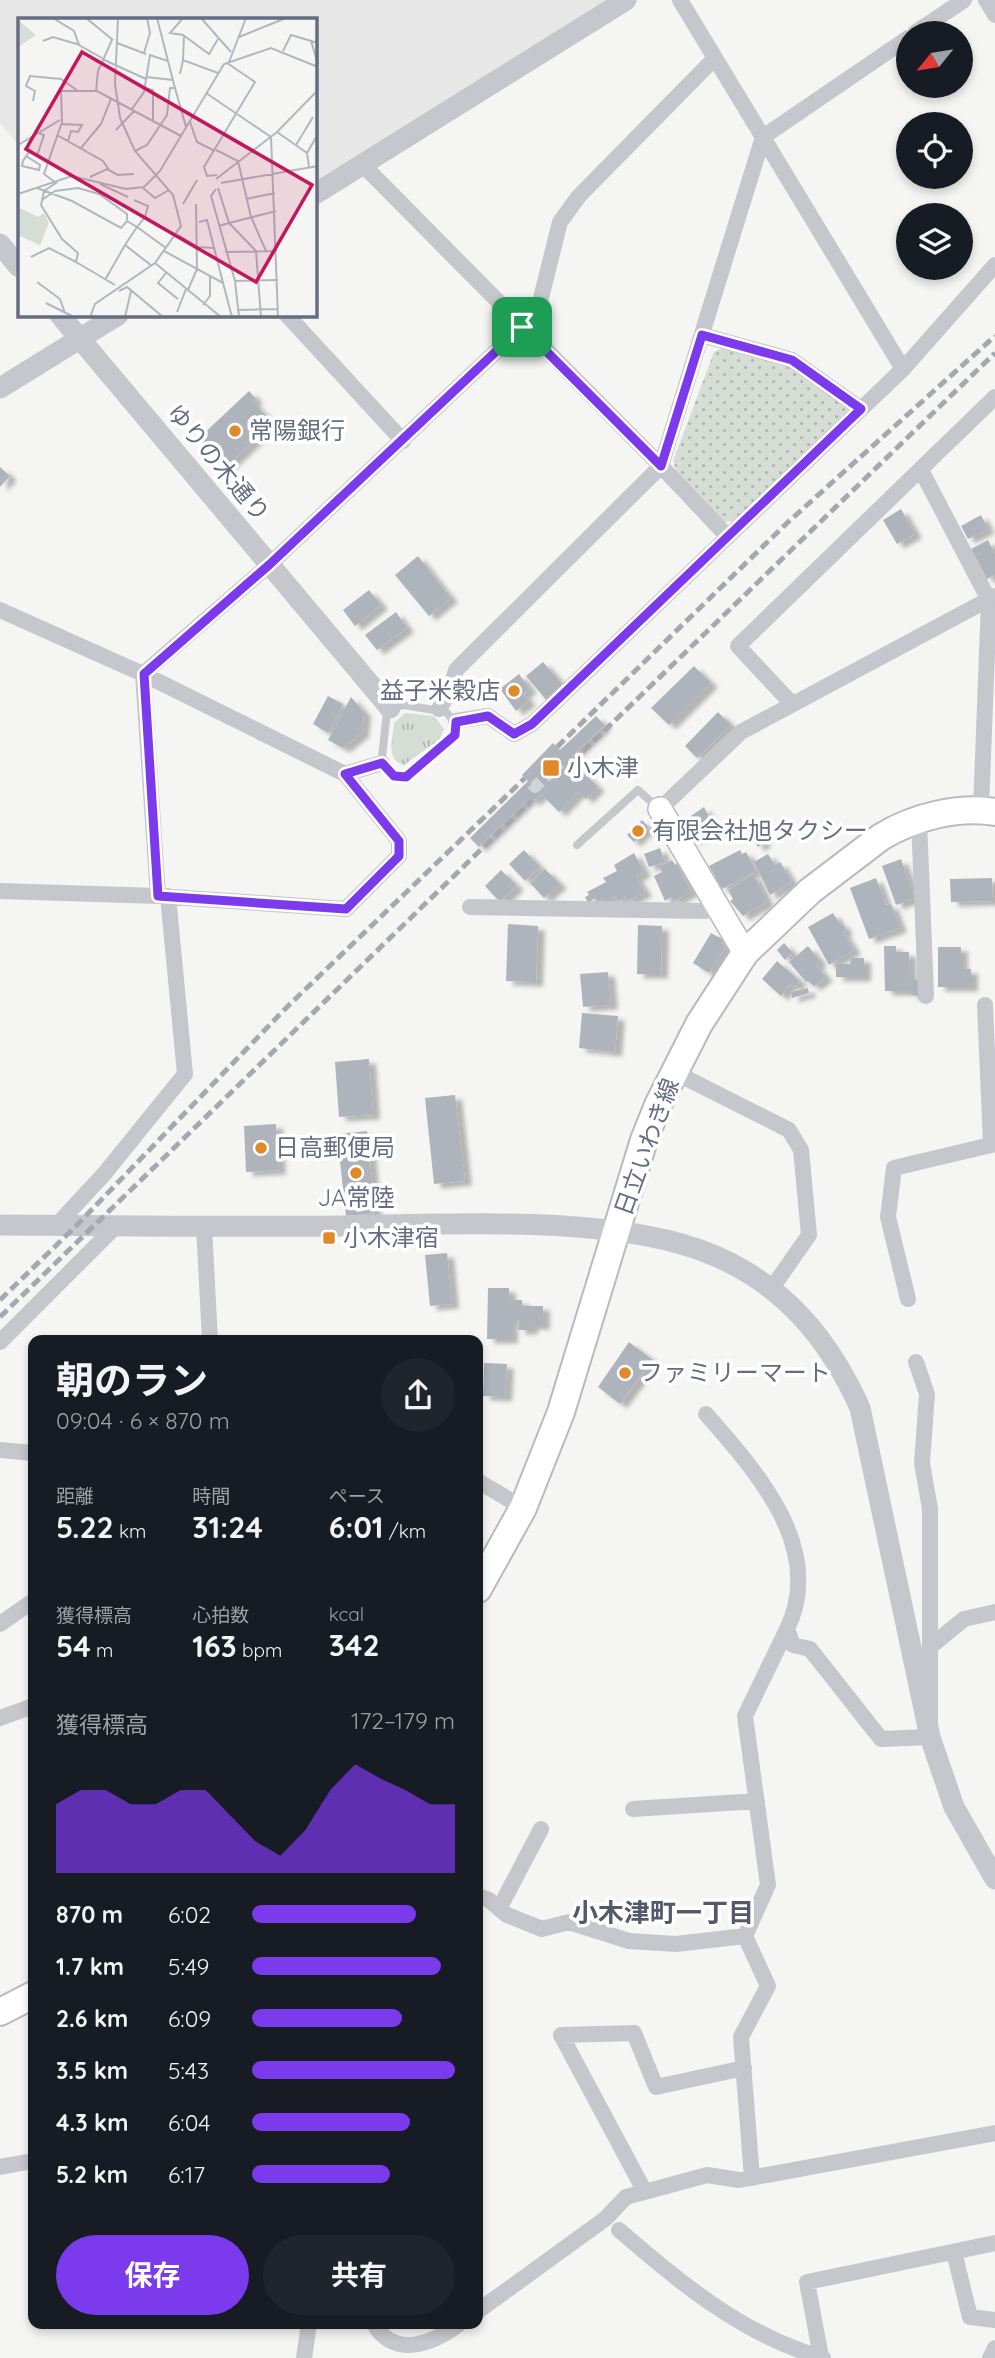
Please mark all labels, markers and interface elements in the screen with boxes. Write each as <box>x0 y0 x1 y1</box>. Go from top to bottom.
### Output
inset map <box>18 18 317 317</box>
north arrow <box>896 21 973 98</box>
map controls <box>896 21 973 280</box>
button: locate <box>896 112 973 189</box>
button: layers <box>896 203 973 280</box>
pin <box>492 297 552 357</box>
icon: arrive <box>503 308 541 346</box>
street label: ゆりの木通り <box>161 398 277 527</box>
place label: 常陽銀行 <box>249 415 345 445</box>
marker: 常陽銀行 <box>227 423 243 439</box>
place label: 益子米穀店 <box>380 675 500 705</box>
marker: 益子米穀店 <box>506 683 522 699</box>
place label: 小木津 <box>567 752 639 782</box>
marker: 小木津 <box>541 758 561 778</box>
place label: 有限会社旭タクシー <box>652 815 868 845</box>
marker: 有限会社旭タクシー <box>630 823 646 839</box>
street label: 日立いわき線 <box>607 1074 685 1219</box>
place label: 日高郵便局 <box>275 1132 395 1162</box>
marker: 日高郵便局 <box>253 1140 269 1156</box>
marker: JA常陸 <box>348 1165 364 1181</box>
place label: JA常陸 <box>318 1182 394 1212</box>
place label: 小木津宿 <box>343 1222 439 1252</box>
marker: 小木津宿 <box>321 1230 337 1246</box>
text: 朝のラン <box>56 1356 208 1404</box>
place label: ファミリーマート <box>639 1357 831 1387</box>
button: share <box>381 1358 455 1432</box>
marker: ファミリーマート <box>617 1365 633 1381</box>
text: 09:04 · 6 × 870 m <box>56 1406 230 1435</box>
text: 距離 <box>56 1484 94 1508</box>
text: 時間 <box>192 1484 230 1508</box>
text: ペース <box>329 1484 385 1508</box>
text: 5.22 <box>56 1508 114 1546</box>
text: 31:24 <box>192 1508 263 1546</box>
text: 6:01 <box>329 1508 384 1546</box>
text: km <box>114 1519 146 1543</box>
text: /km <box>384 1519 426 1543</box>
text: kcal <box>329 1602 364 1626</box>
text: 獲得標高 <box>56 1603 132 1627</box>
text: 心拍数 <box>192 1603 249 1627</box>
text: 342 <box>329 1626 379 1664</box>
text: 54 <box>56 1627 91 1665</box>
text: 163 <box>192 1627 237 1665</box>
text: m <box>91 1638 113 1662</box>
text: bpm <box>237 1638 282 1662</box>
text: 172–179 m <box>351 1706 455 1735</box>
text: 獲得標高 <box>56 1710 148 1739</box>
district label: 小木津町一丁目 <box>572 1896 754 1929</box>
text: 870 m <box>56 1900 123 1929</box>
text: 6:02 <box>168 1900 211 1929</box>
text: 1.7 km <box>56 1952 124 1981</box>
text: 5:49 <box>168 1952 209 1981</box>
text: 2.6 km <box>56 2004 128 2033</box>
text: 6:09 <box>168 2004 211 2033</box>
text: 3.5 km <box>56 2056 128 2085</box>
text: 5:43 <box>168 2056 209 2085</box>
text: 4.3 km <box>56 2108 128 2137</box>
text: 6:04 <box>168 2108 210 2137</box>
text: 5.2 km <box>56 2160 128 2189</box>
text: 6:17 <box>168 2160 205 2189</box>
button: 保存 <box>56 2235 249 2315</box>
button: 共有 <box>263 2235 455 2315</box>

